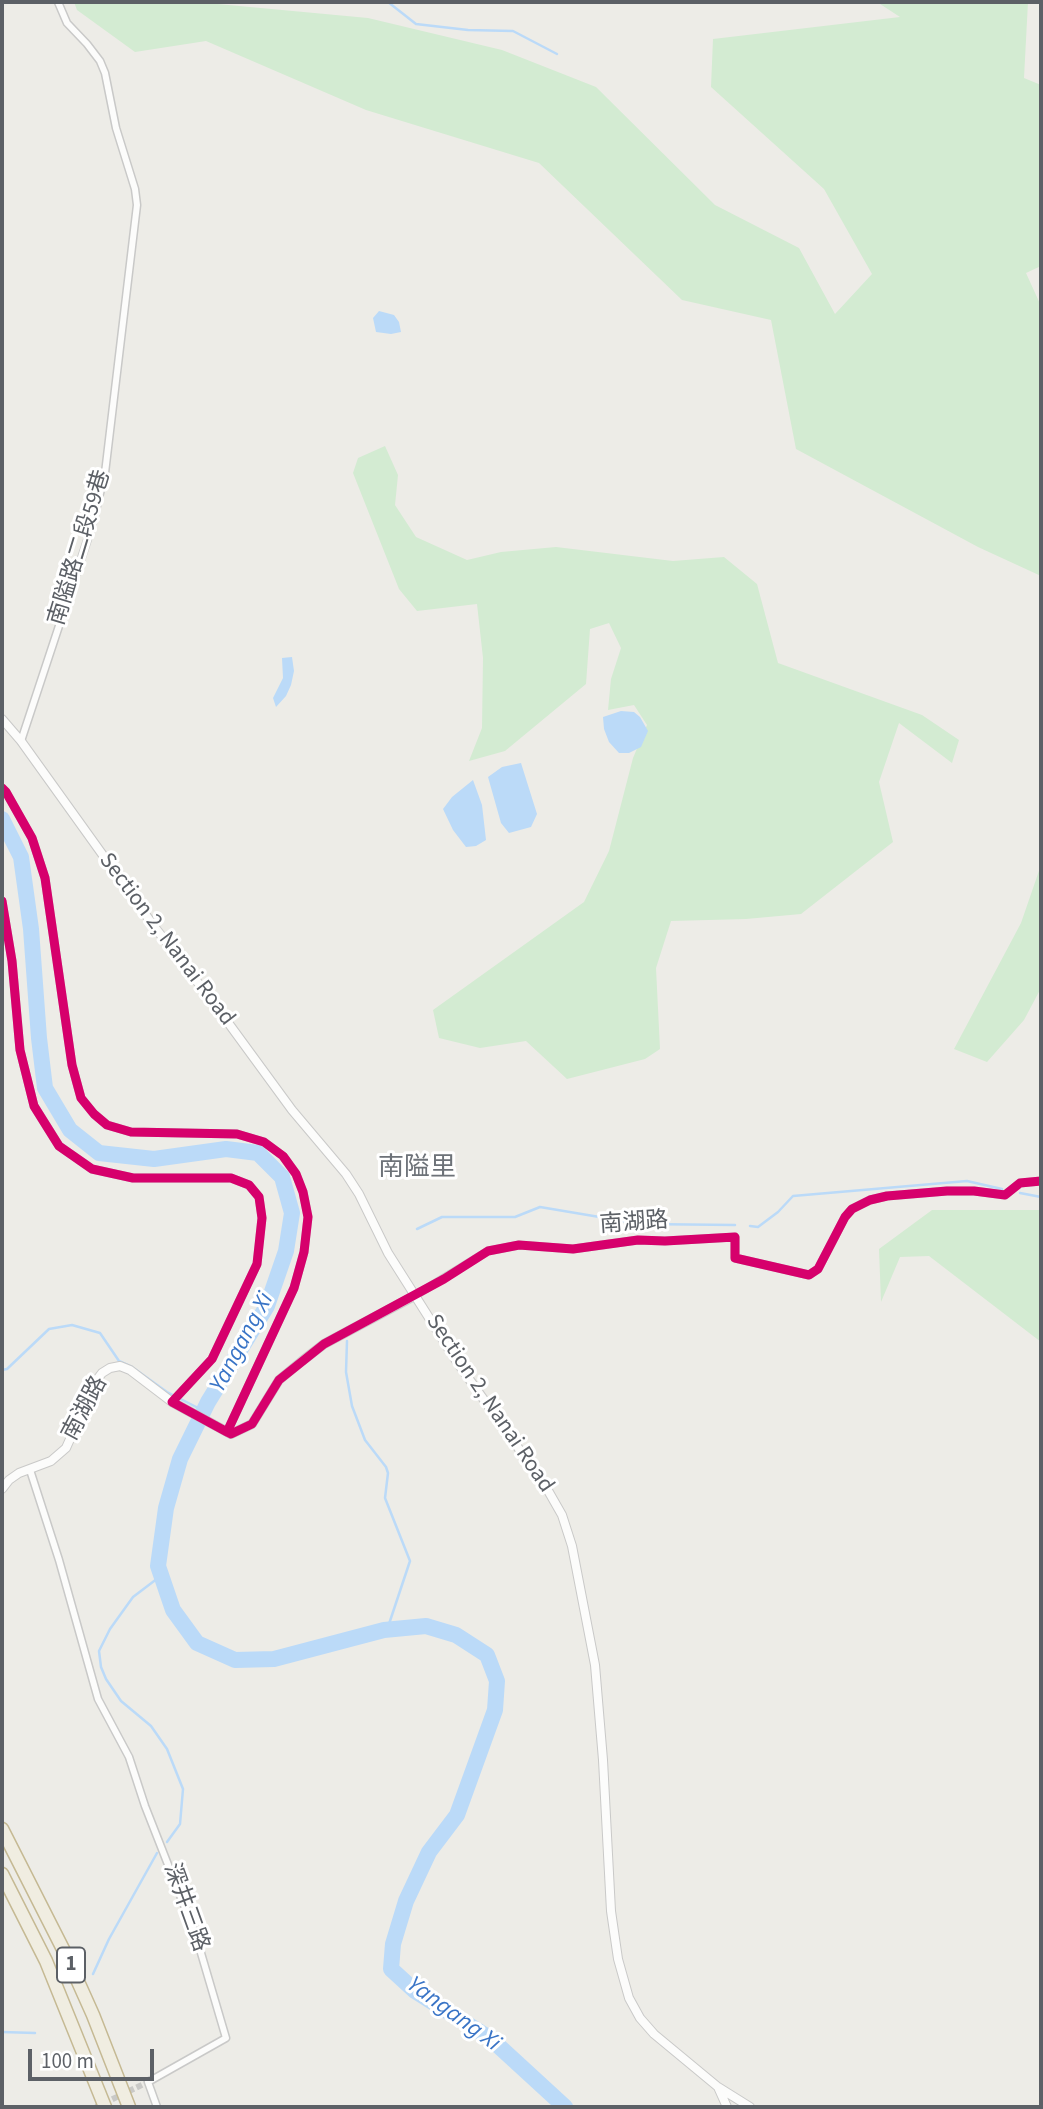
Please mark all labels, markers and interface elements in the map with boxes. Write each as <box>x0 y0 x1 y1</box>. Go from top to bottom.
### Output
street label: 南隘路二段59巷 <box>44 467 118 629</box>
street label: Section 2, Nanai Road <box>92 848 240 1032</box>
district label: 南隘里 <box>378 1153 456 1185</box>
street label: 南湖路 <box>599 1208 669 1240</box>
water label: Yangang Xi <box>205 1288 281 1398</box>
street label: Section 2, Nanai Road <box>419 1310 559 1498</box>
street label: 南湖路 <box>58 1372 114 1446</box>
street label: 深井三路 <box>156 1860 214 1956</box>
road number: 1 <box>57 1948 85 1982</box>
water label: Yangang Xi <box>400 1971 506 2059</box>
scale bar <box>32 2036 158 2080</box>
text: 100 m <box>41 2046 94 2076</box>

